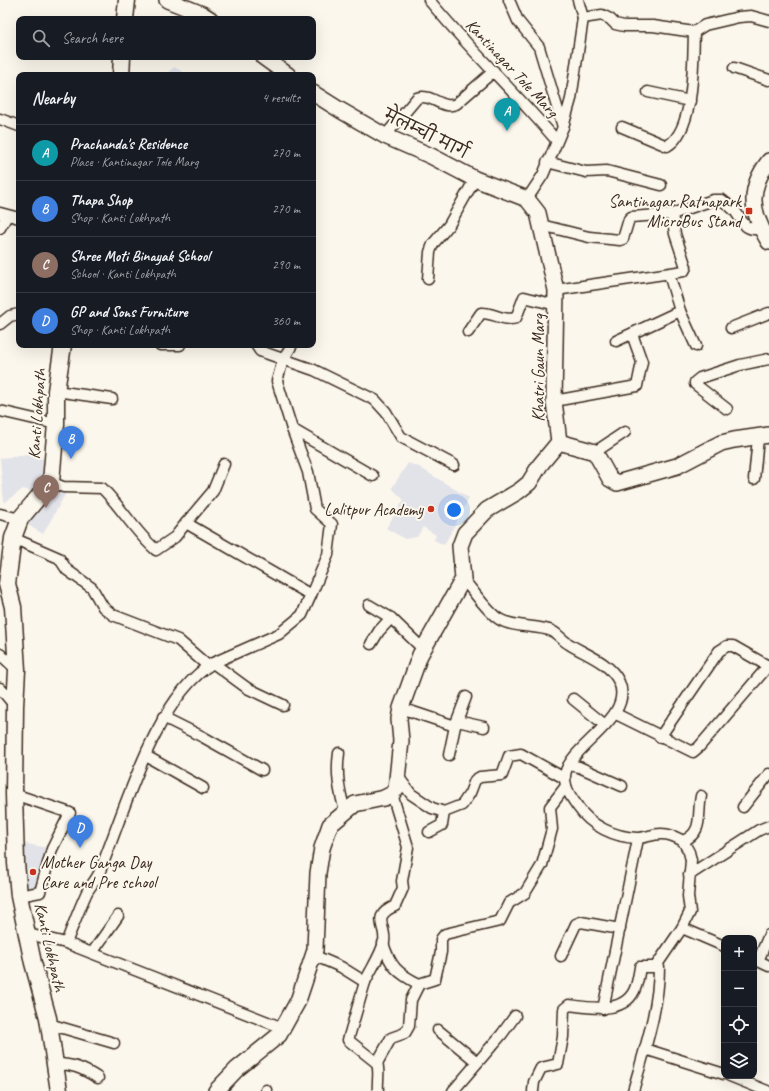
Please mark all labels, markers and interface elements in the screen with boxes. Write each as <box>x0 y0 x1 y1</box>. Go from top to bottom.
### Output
street label: Kantinagar Tole Marg <box>461 14 564 123</box>
search box <box>16 16 316 60</box>
icon: search <box>30 27 52 49</box>
text: Search here <box>62 29 123 48</box>
text: Nearby <box>32 88 75 109</box>
text: 4 results <box>262 90 300 106</box>
pin: A <box>494 98 520 131</box>
street label: मेलम्ची मार्ग <box>379 99 475 164</box>
text: Prachanda's Residence <box>70 135 187 154</box>
text: A <box>42 145 48 161</box>
text: 270 m <box>272 145 300 161</box>
text: Place · Kantinagar Tole Marg <box>70 154 198 170</box>
text: Thapa Shop <box>70 191 132 210</box>
place label: Santinagar Ratnapark MicroBus Stand <box>609 191 743 232</box>
text: B <box>42 201 48 217</box>
text: 270 m <box>272 201 300 217</box>
marker: Santinagar Ratnapark MicroBus Stand <box>744 206 754 216</box>
text: Shop · Kanti Lokhpath <box>70 210 170 226</box>
text: Shree Moti Binayak School <box>70 247 210 266</box>
text: C <box>42 257 48 273</box>
text: 290 m <box>272 257 300 273</box>
text: School · Kanti Lokhpath <box>70 266 176 282</box>
text: GP and Sons Furniture <box>70 303 188 322</box>
text: D <box>41 313 49 329</box>
text: 360 m <box>272 313 300 329</box>
street label: Khatri Gaun Marg <box>528 313 549 422</box>
text: Shop · Kanti Lokhpath <box>70 322 170 338</box>
street label: Kanti Lokhpath <box>23 367 51 460</box>
pin: B <box>58 426 84 459</box>
pin: C <box>33 475 59 508</box>
place label: Lalitpur Academy <box>324 499 424 520</box>
your location <box>444 500 464 520</box>
marker: Lalitpur Academy <box>426 504 436 514</box>
pin: D <box>67 815 93 848</box>
place label: Mother Ganga Day Care and Pre school <box>41 852 159 893</box>
marker: Mother Ganga Day Care and Pre school <box>28 867 38 877</box>
street label: Kanti Lokhpath <box>30 901 71 995</box>
map controls <box>721 935 757 1079</box>
button: + <box>721 935 757 971</box>
button: − <box>721 971 757 1007</box>
button: locate <box>721 1007 757 1043</box>
button: layers <box>721 1043 757 1079</box>

